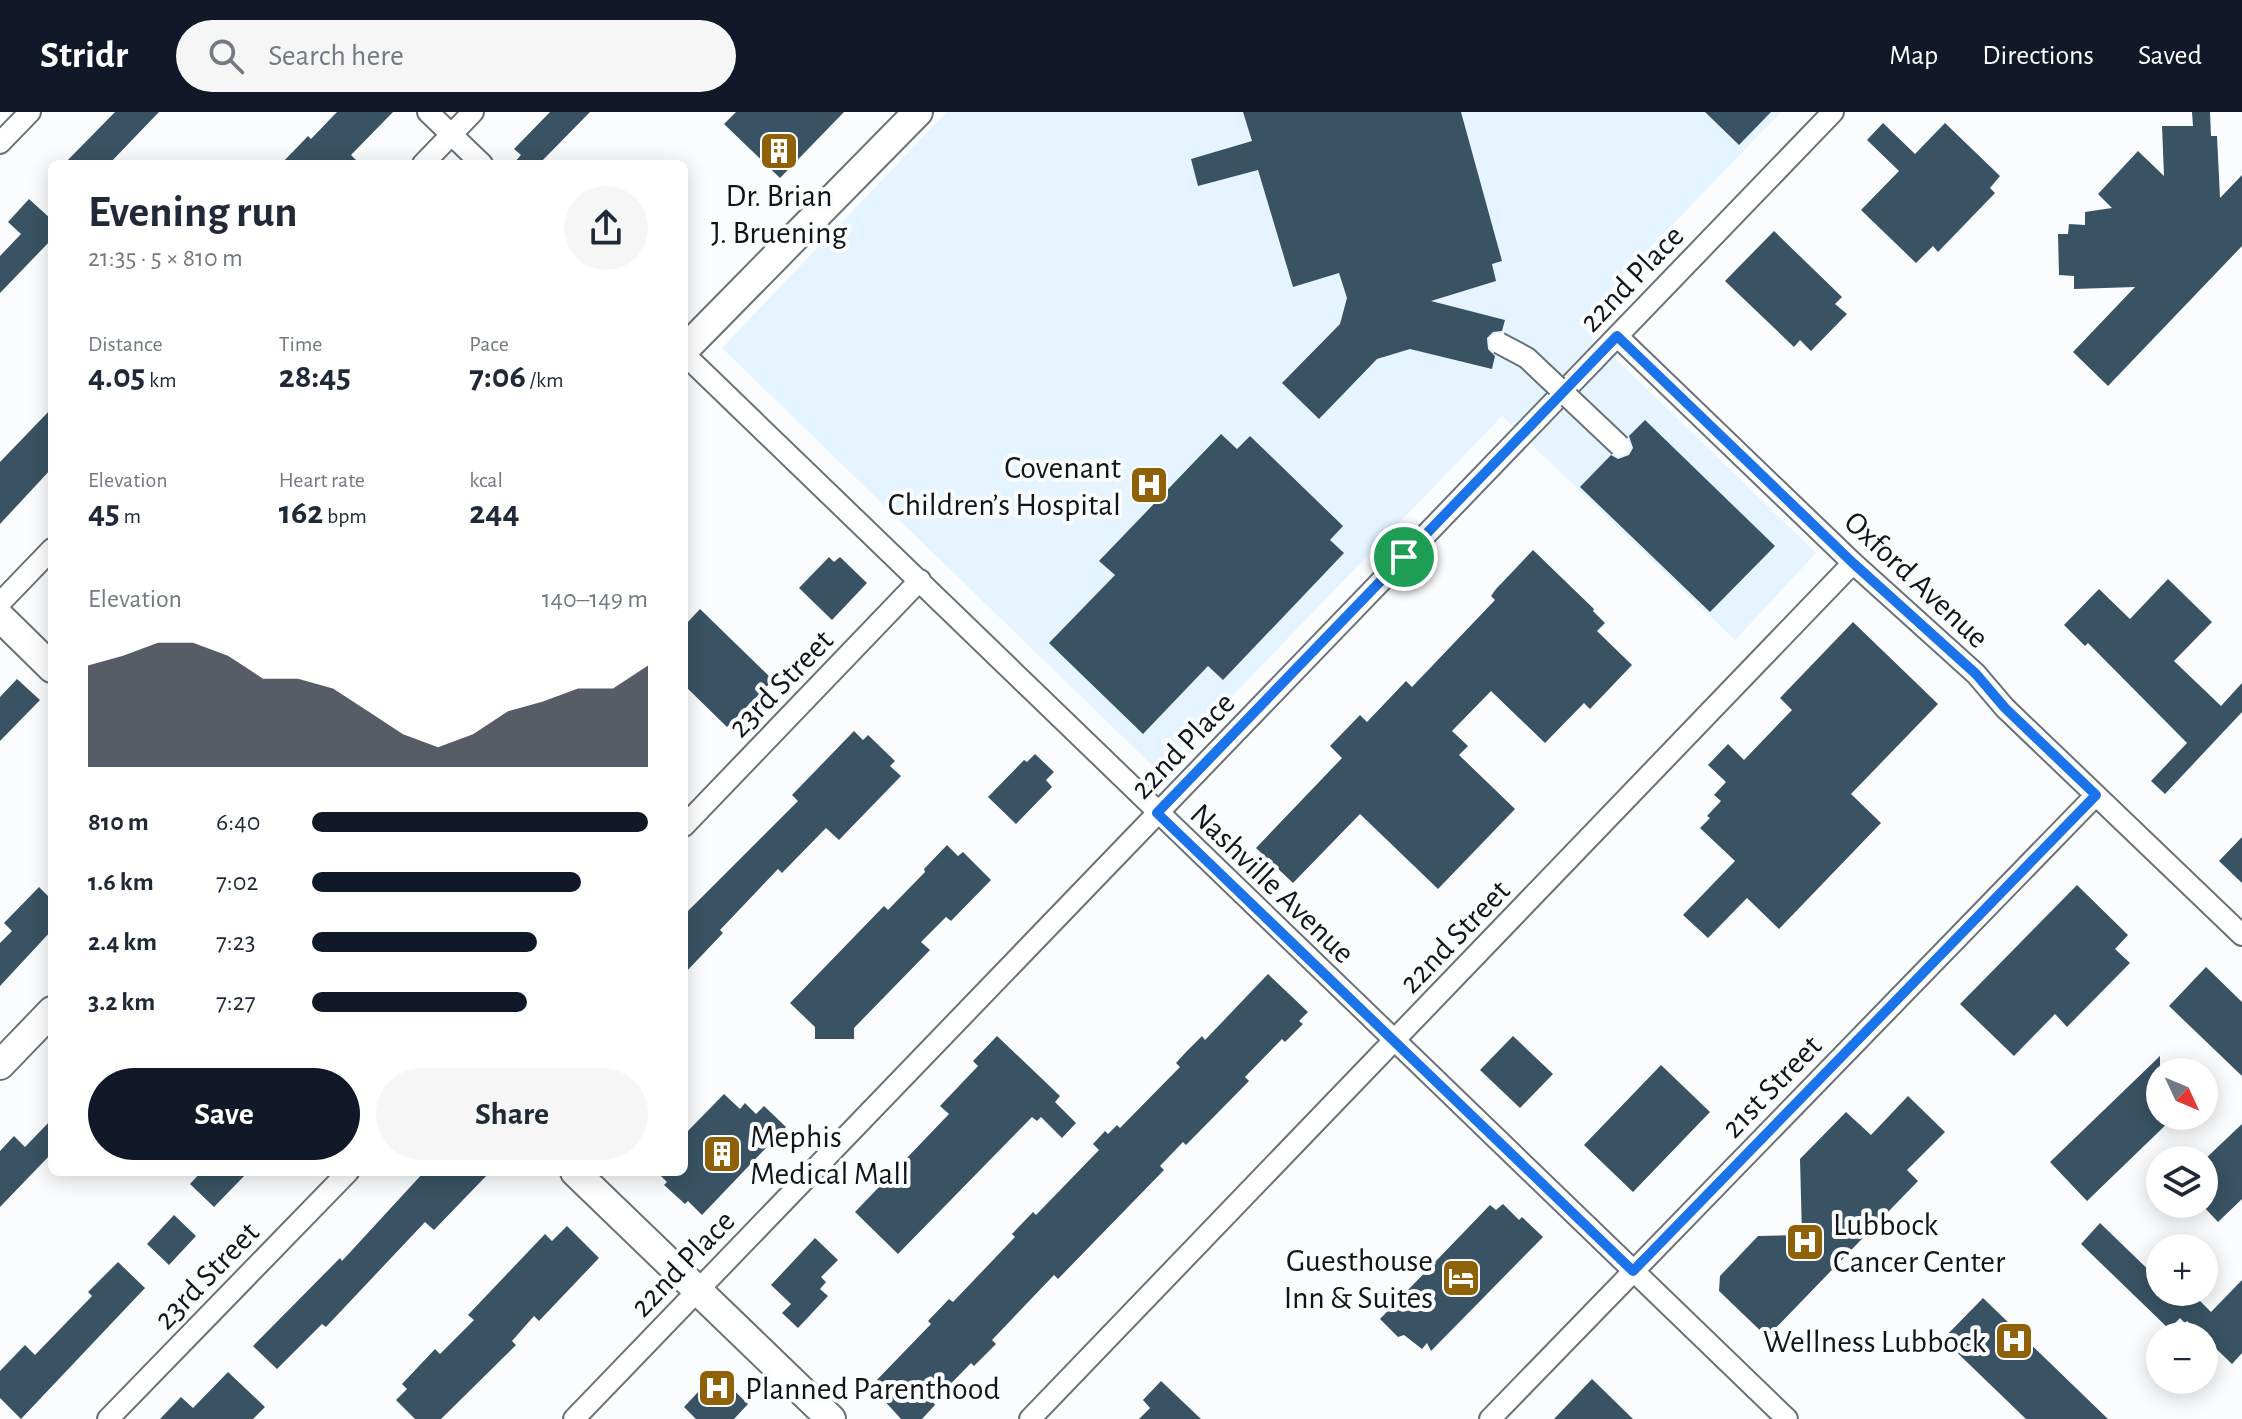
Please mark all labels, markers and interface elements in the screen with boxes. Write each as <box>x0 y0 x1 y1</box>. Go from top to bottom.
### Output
search box <box>176 20 736 92</box>
icon: search <box>204 34 248 78</box>
text: Stridr <box>40 37 128 75</box>
text: Search here <box>268 41 404 71</box>
text: Map <box>1889 42 1938 70</box>
text: Directions <box>1982 42 2094 70</box>
text: Saved <box>2138 42 2202 70</box>
building icon: Dr. Brian J. Bruening <box>758 130 800 172</box>
place label: Dr. Brian J. Bruening <box>711 180 847 249</box>
button: share <box>564 186 648 270</box>
text: Evening run <box>88 191 297 235</box>
street label: 22nd Place <box>1574 219 1690 338</box>
text: 21:35 · 5 × 810 m <box>88 245 243 271</box>
text: Distance <box>88 333 163 355</box>
text: Time <box>279 333 323 355</box>
text: Pace <box>469 333 509 355</box>
text: 4.05 <box>88 360 145 394</box>
text: 28:45 <box>279 360 351 394</box>
text: 7:06 <box>469 360 526 394</box>
text: km <box>145 369 177 391</box>
text: /km <box>526 369 564 391</box>
place label: Covenant Children’s Hospital <box>888 452 1121 521</box>
hospital icon: Covenant Children’s Hospital <box>1128 464 1170 506</box>
text: Elevation <box>88 469 168 491</box>
text: Heart rate <box>279 469 365 491</box>
text: kcal <box>469 469 503 491</box>
text: 45 <box>88 496 120 530</box>
text: 162 <box>279 496 323 530</box>
text: 244 <box>469 496 520 530</box>
text: m <box>120 505 141 527</box>
text: bpm <box>323 505 367 527</box>
street label: Oxford Avenue <box>1838 505 1995 654</box>
pin <box>1370 523 1438 591</box>
icon: arrive <box>1382 535 1426 579</box>
text: Elevation <box>88 586 182 612</box>
text: 140–149 m <box>542 586 648 612</box>
street label: 23rd Street <box>722 624 839 743</box>
street label: 22nd Place <box>1125 686 1241 805</box>
street label: Nashville Avenue <box>1184 798 1360 970</box>
text: 810 m <box>88 809 149 835</box>
text: 6:40 <box>216 809 260 835</box>
text: 1.6 km <box>88 869 154 895</box>
text: 7:02 <box>216 869 258 895</box>
street label: 22nd Street <box>1394 874 1516 999</box>
text: 2.4 km <box>88 929 157 955</box>
text: 7:23 <box>216 929 255 955</box>
text: 3.2 km <box>88 989 155 1015</box>
text: 7:27 <box>216 989 255 1015</box>
street label: 21st Street <box>1716 1029 1828 1144</box>
north arrow <box>2146 1058 2218 1130</box>
map controls <box>2146 1058 2218 1394</box>
button: Save <box>88 1068 360 1160</box>
button: Share <box>376 1068 648 1160</box>
place label: Mephis Medical Mall <box>750 1121 909 1190</box>
building icon: Mephis Medical Mall <box>701 1133 743 1175</box>
button: layers <box>2146 1146 2218 1218</box>
street label: 22nd Place <box>625 1204 741 1323</box>
place label: Lubbock Cancer Center <box>1833 1209 2006 1278</box>
street label: 23rd Street <box>148 1216 265 1335</box>
hospital icon: Lubbock Cancer Center <box>1784 1221 1826 1263</box>
button: + <box>2146 1234 2218 1306</box>
place label: Guesthouse Inn & Suites <box>1284 1245 1433 1314</box>
hotel icon: Guesthouse Inn & Suites <box>1440 1257 1482 1299</box>
hospital icon: Wellness Lubbock <box>1993 1320 2035 1362</box>
button: − <box>2146 1322 2218 1394</box>
place label: Wellness Lubbock <box>1763 1326 1986 1358</box>
hospital icon: Planned Parenthood <box>696 1367 738 1409</box>
place label: Planned Parenthood <box>745 1373 1000 1405</box>

